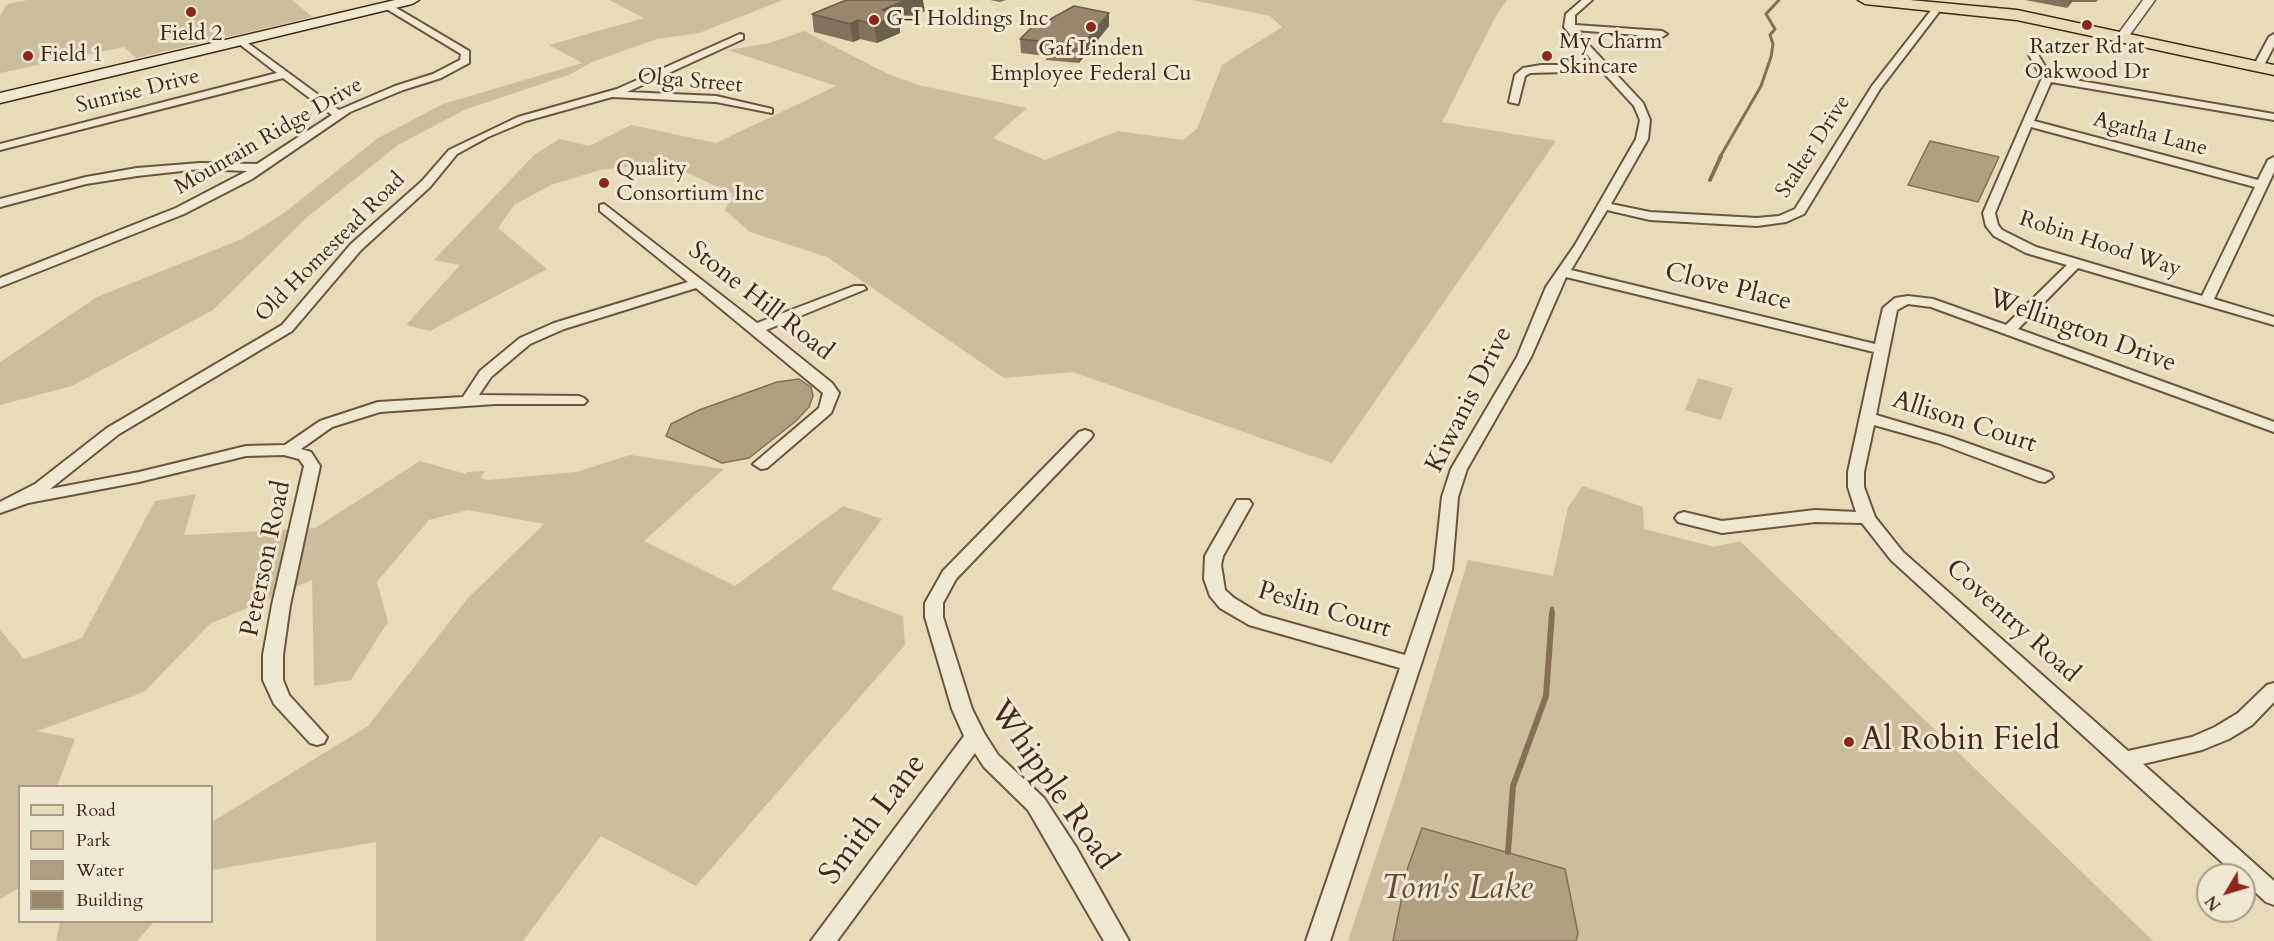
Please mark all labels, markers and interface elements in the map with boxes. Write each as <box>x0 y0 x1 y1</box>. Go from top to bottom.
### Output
marker: Field 2 <box>184 5 198 19</box>
place label: G-I Holdings Inc <box>886 7 1049 33</box>
marker: G-I Holdings Inc <box>867 13 881 27</box>
marker: Ratzer Rd at Oakwood Dr <box>2080 18 2094 32</box>
marker: Gaf Linden Employee Federal Cu <box>1084 20 1098 34</box>
place label: Field 2 <box>159 22 223 48</box>
place label: My Charm Skincare <box>1559 30 1662 82</box>
place label: Ratzer Rd at Oakwood Dr <box>2024 35 2150 86</box>
place label: Gaf Linden Employee Federal Cu <box>990 37 1192 88</box>
place label: Field 1 <box>40 43 103 69</box>
marker: Field 1 <box>21 49 35 63</box>
marker: My Charm Skincare <box>1540 49 1554 63</box>
street label: Sunrise Drive <box>74 64 202 120</box>
street label: Olga Street <box>636 64 744 100</box>
street label: Mountain Ridge Drive <box>170 72 368 202</box>
street label: Stalter Drive <box>1771 91 1857 203</box>
street label: Agatha Lane <box>2090 107 2210 163</box>
place label: Quality Consortium Inc <box>616 157 764 208</box>
street label: Old Homestead Road <box>251 168 411 328</box>
marker: Quality Consortium Inc <box>597 176 611 190</box>
street label: Robin Hood Way <box>2016 206 2184 284</box>
street label: Stone Hill Road <box>681 236 839 368</box>
street label: Clove Place <box>1661 257 1795 319</box>
street label: Wellington Drive <box>1984 284 2180 380</box>
street label: Kiwanis Drive <box>1420 322 1520 478</box>
street label: Allison Court <box>1888 385 2040 461</box>
street label: Peterson Road <box>235 478 299 640</box>
street label: Coventry Road <box>1939 554 2085 690</box>
street label: Peslin Court <box>1254 576 1394 646</box>
street label: Whipple Road <box>980 694 1124 878</box>
place label: Al Robin Field <box>1861 723 2060 761</box>
marker: Al Robin Field <box>1842 735 1856 749</box>
street label: Smith Lane <box>812 747 936 893</box>
legend <box>18 785 213 923</box>
text: Road <box>76 798 116 823</box>
text: Park <box>76 828 111 853</box>
text: Water <box>76 858 124 883</box>
north arrow <box>2196 863 2256 923</box>
water label: Tom's Lake <box>1381 870 1533 910</box>
text: Building <box>76 888 143 913</box>
text: N <box>2200 891 2226 915</box>

